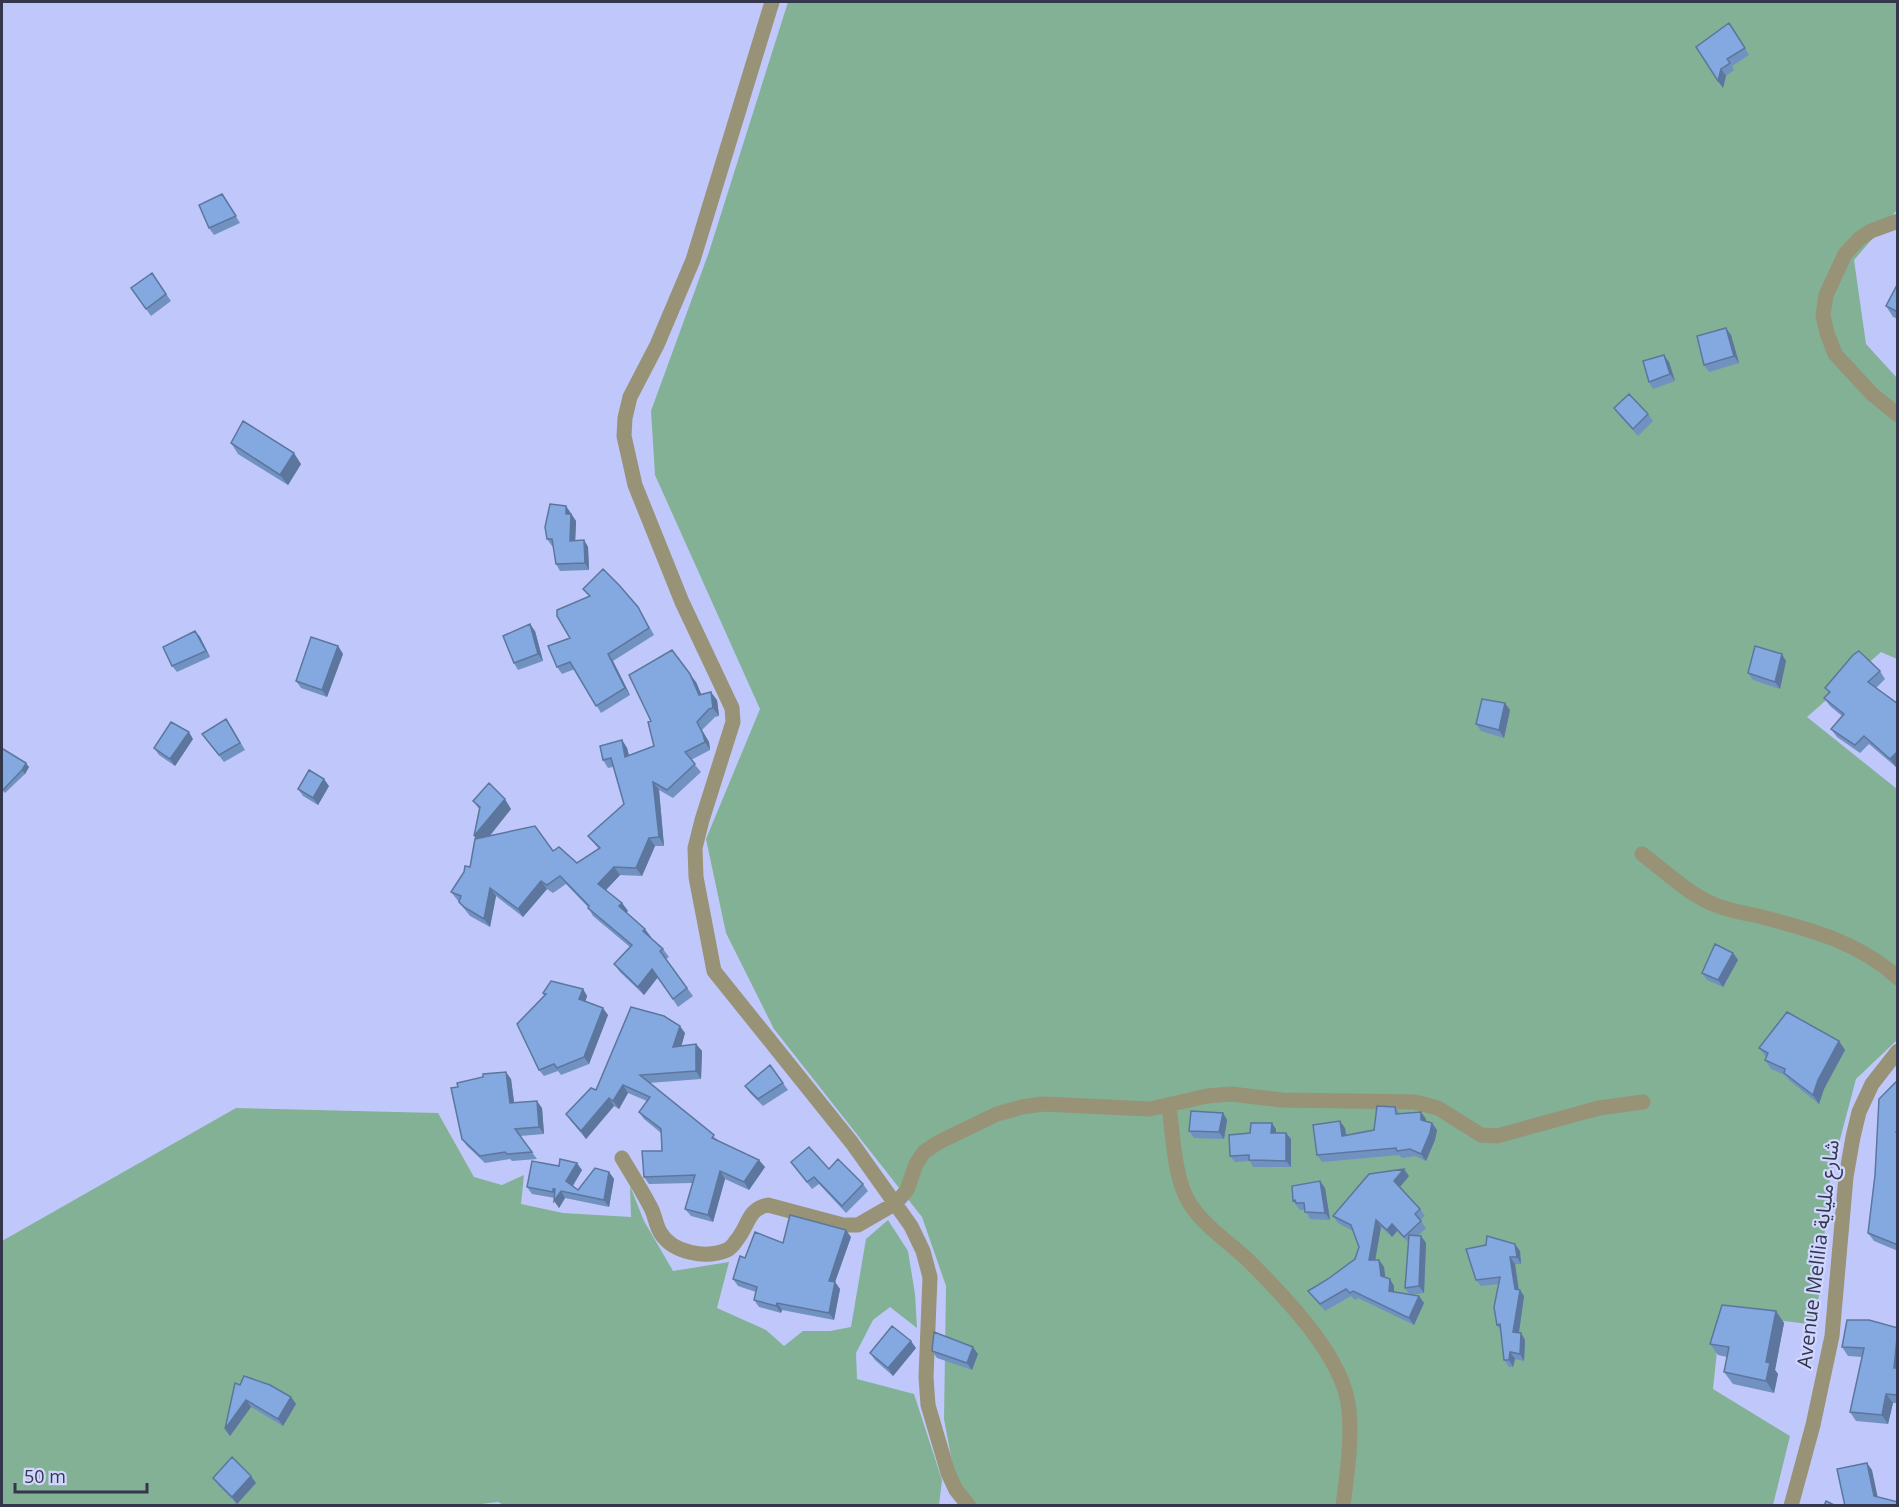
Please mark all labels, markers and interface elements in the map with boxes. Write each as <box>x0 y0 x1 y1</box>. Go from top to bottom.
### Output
street label: Avenue Melilia شارع ملياية <box>1790 1138 1847 1370</box>
scale bar <box>15 1456 147 1494</box>
text: 50 m <box>24 1464 66 1488</box>

